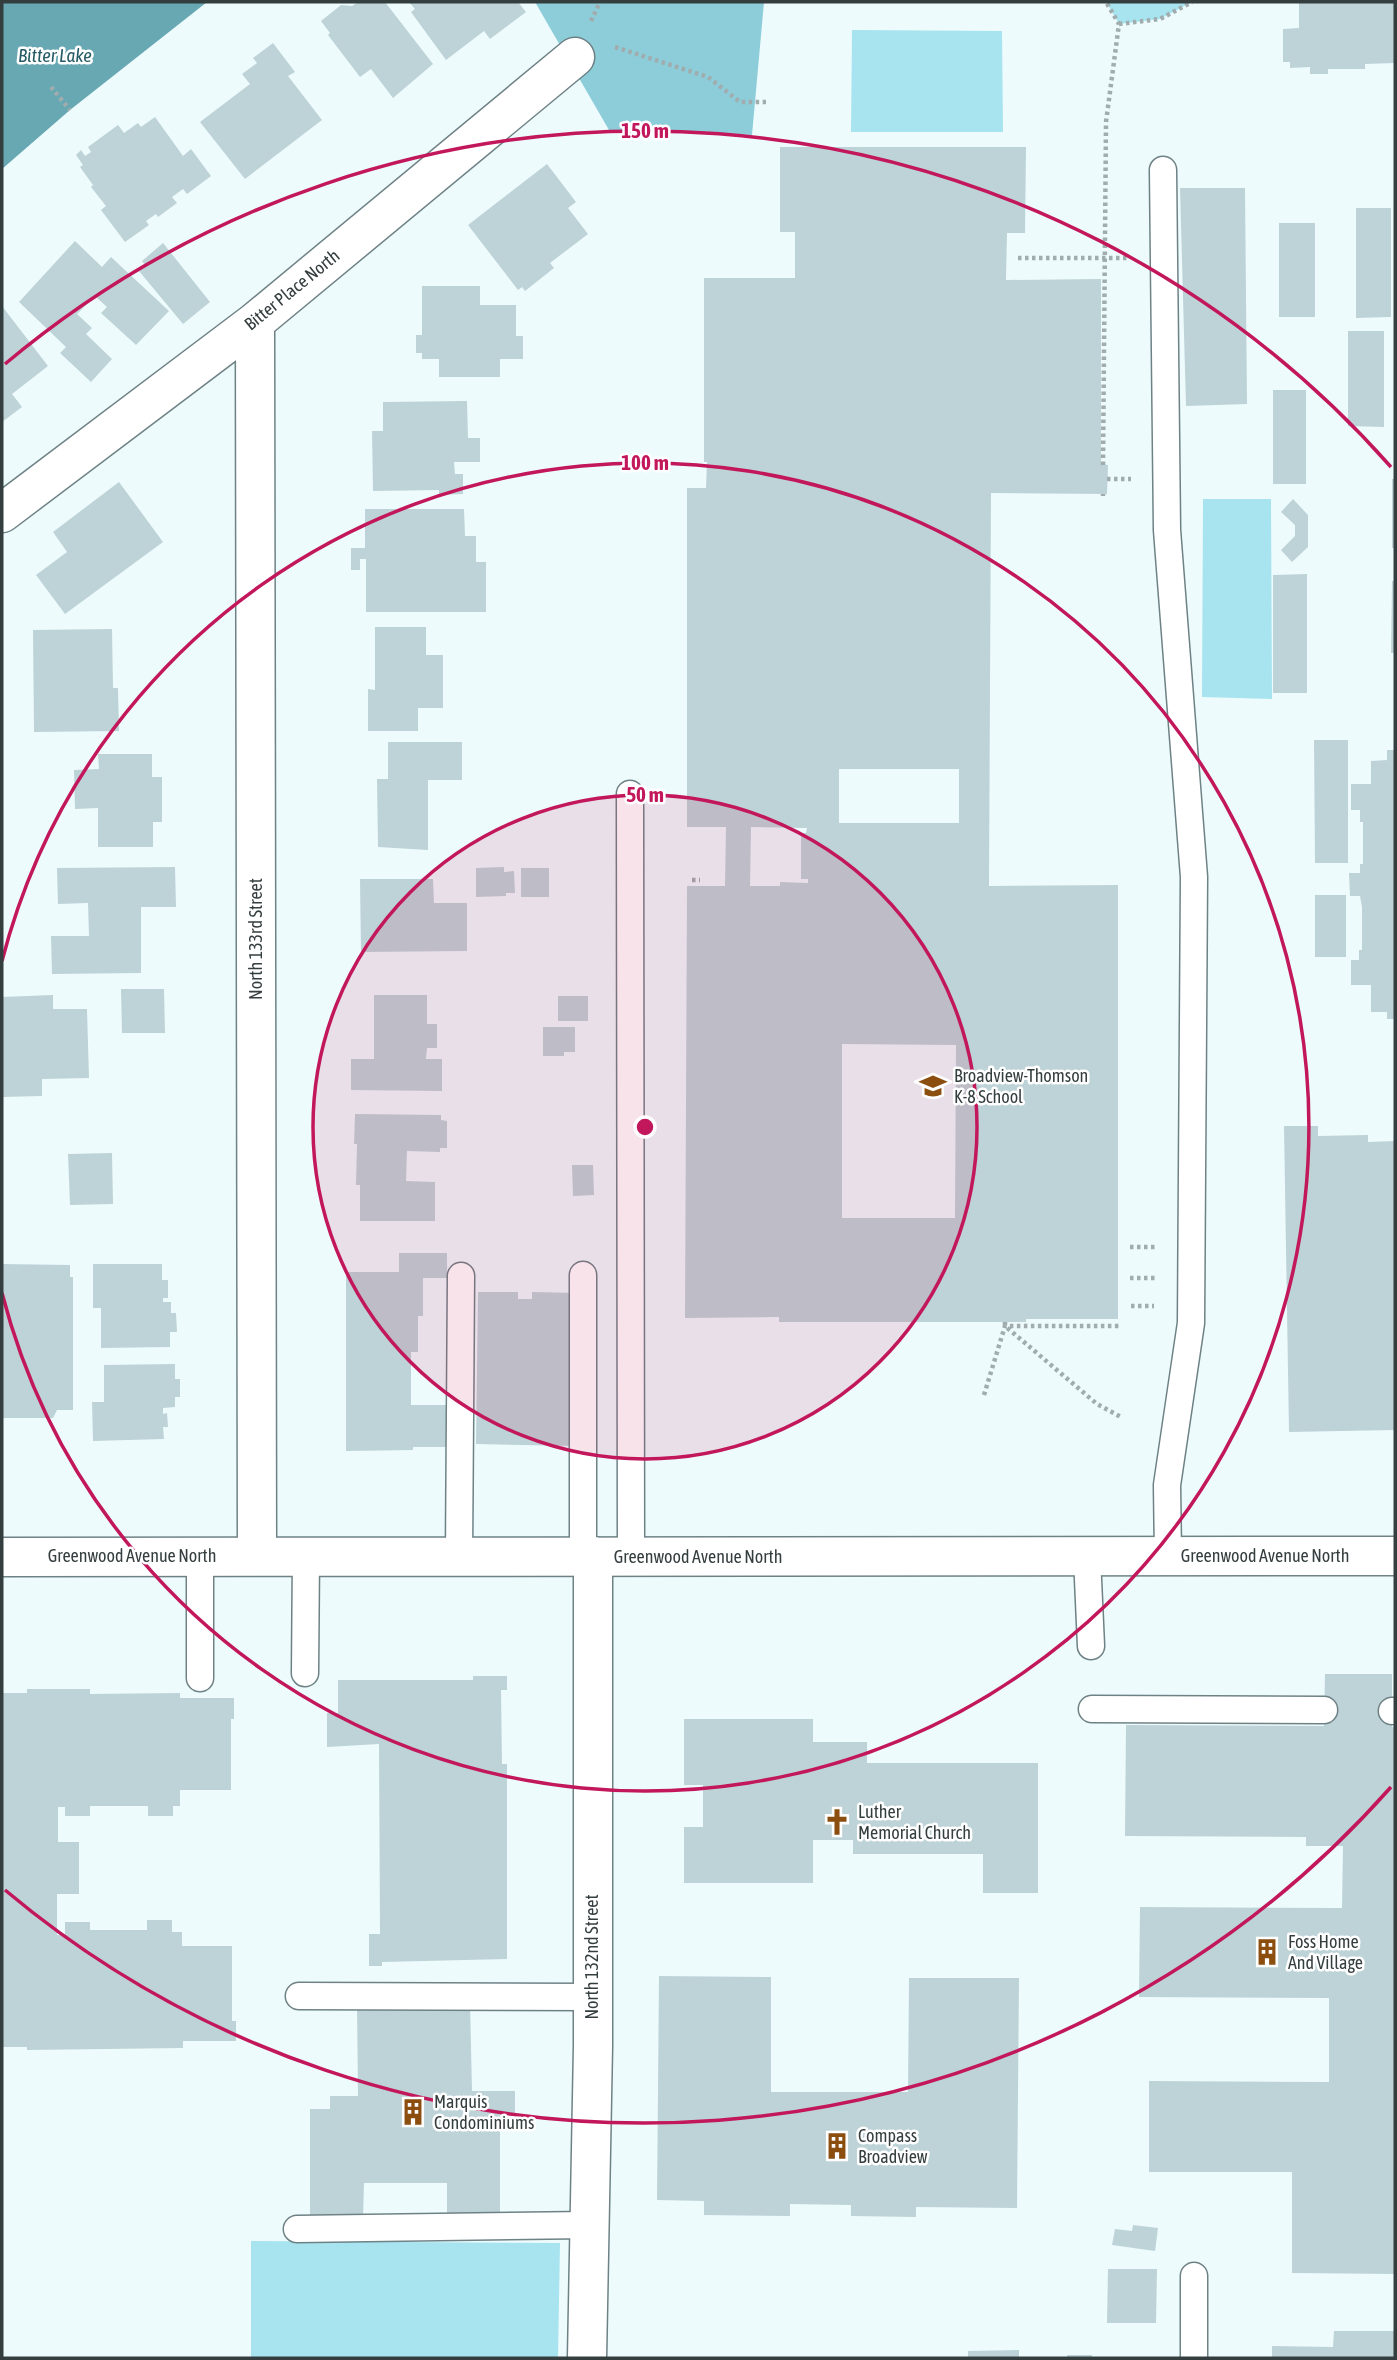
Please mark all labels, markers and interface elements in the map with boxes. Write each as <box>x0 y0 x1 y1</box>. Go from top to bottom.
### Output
water label: Bitter Lake <box>18 44 92 66</box>
text: 150 m <box>621 118 669 142</box>
street label: Bitter Place North <box>240 245 343 334</box>
text: 100 m <box>621 450 669 474</box>
text: 50 m <box>626 782 664 806</box>
street label: North 133rd Street <box>245 878 266 1000</box>
place label: Broadview-Thomson K-8 School <box>954 1065 1088 1107</box>
school or university icon: Broadview-Thomson K-8 School <box>918 1071 948 1101</box>
centre of rings <box>633 1115 657 1139</box>
street label: Greenwood Avenue North <box>48 1545 216 1566</box>
street label: Greenwood Avenue North <box>1181 1545 1349 1566</box>
street label: Greenwood Avenue North <box>614 1546 782 1567</box>
place label: Luther Memorial Church <box>858 1801 971 1843</box>
church icon: Luther Memorial Church <box>822 1807 852 1837</box>
street label: North 132nd Street <box>581 1894 602 2020</box>
place label: Foss Home And Village <box>1288 1931 1363 1973</box>
building icon: Foss Home And Village <box>1252 1937 1282 1967</box>
place label: Marquis Condominiums <box>434 2091 534 2133</box>
building icon: Marquis Condominiums <box>398 2097 428 2127</box>
place label: Compass Broadview <box>858 2125 928 2167</box>
building icon: Compass Broadview <box>822 2131 852 2161</box>

